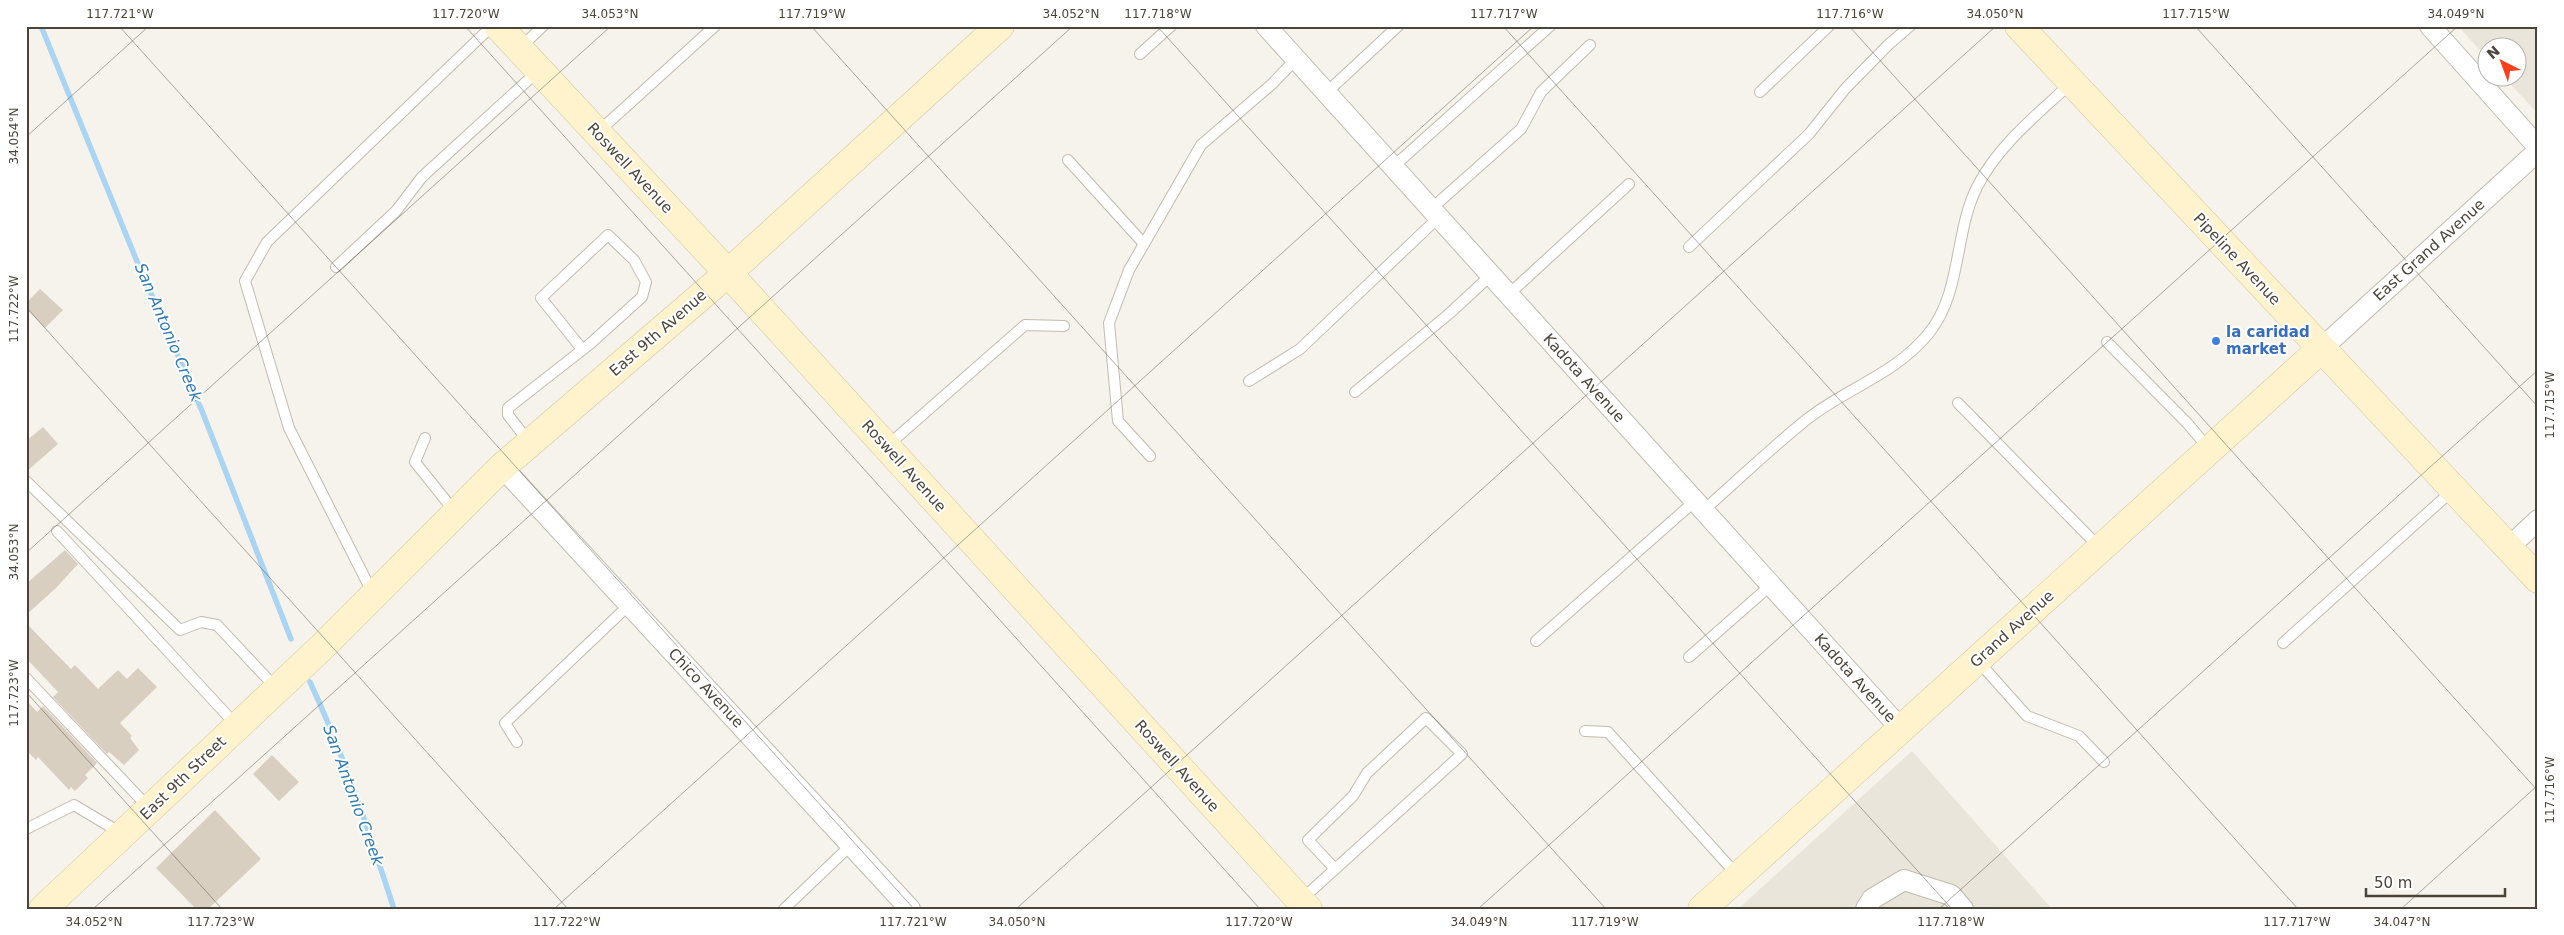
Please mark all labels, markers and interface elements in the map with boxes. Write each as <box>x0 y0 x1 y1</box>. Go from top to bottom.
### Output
text: 117.721°W <box>86 7 154 21</box>
text: 117.720°W <box>432 7 500 21</box>
text: 34.053°N <box>582 7 638 21</box>
text: 117.719°W <box>778 7 846 21</box>
text: 34.052°N <box>1043 7 1099 21</box>
text: 117.718°W <box>1124 7 1192 21</box>
text: 117.717°W <box>1470 7 1538 21</box>
text: 117.716°W <box>1816 7 1884 21</box>
text: 34.050°N <box>1967 7 2023 21</box>
text: 117.715°W <box>2162 7 2230 21</box>
text: 34.049°N <box>2428 7 2484 21</box>
north arrow <box>2476 38 2526 88</box>
text: N <box>2484 42 2503 62</box>
text: 34.054°N <box>7 108 21 164</box>
street label: Roswell Avenue <box>583 119 677 217</box>
street label: East Grand Avenue <box>2370 195 2488 305</box>
street label: Pipeline Avenue <box>2190 209 2284 309</box>
water label: San Antonio Creek <box>131 260 207 405</box>
text: 117.722°W <box>7 275 21 343</box>
street label: East 9th Avenue <box>606 286 710 380</box>
place label: la caridad market <box>2226 323 2310 358</box>
street label: Kadota Avenue <box>1539 330 1629 426</box>
marker: la caridad market <box>2210 335 2222 347</box>
text: 117.715°W <box>2543 371 2557 439</box>
street label: Roswell Avenue <box>858 416 950 516</box>
text: 34.053°N <box>7 524 21 580</box>
street label: Grand Avenue <box>1966 587 2058 671</box>
street label: Kadota Avenue <box>1810 630 1900 726</box>
street label: Chico Avenue <box>665 645 747 731</box>
text: 117.723°W <box>7 659 21 727</box>
street label: Roswell Avenue <box>1131 716 1223 816</box>
water label: San Antonio Creek <box>319 722 388 869</box>
street label: East 9th Street <box>136 732 230 824</box>
text: 117.716°W <box>2543 756 2557 824</box>
scale bar <box>2366 865 2505 897</box>
text: 50 m <box>2374 874 2412 892</box>
text: 34.052°N <box>66 915 122 929</box>
text: 117.723°W <box>187 915 255 929</box>
text: 117.722°W <box>533 915 601 929</box>
text: 117.721°W <box>879 915 947 929</box>
text: 34.050°N <box>989 915 1045 929</box>
text: 117.720°W <box>1225 915 1293 929</box>
text: 34.049°N <box>1451 915 1507 929</box>
text: 117.719°W <box>1571 915 1639 929</box>
text: 117.718°W <box>1917 915 1985 929</box>
text: 117.717°W <box>2263 915 2331 929</box>
text: 34.047°N <box>2374 915 2430 929</box>

